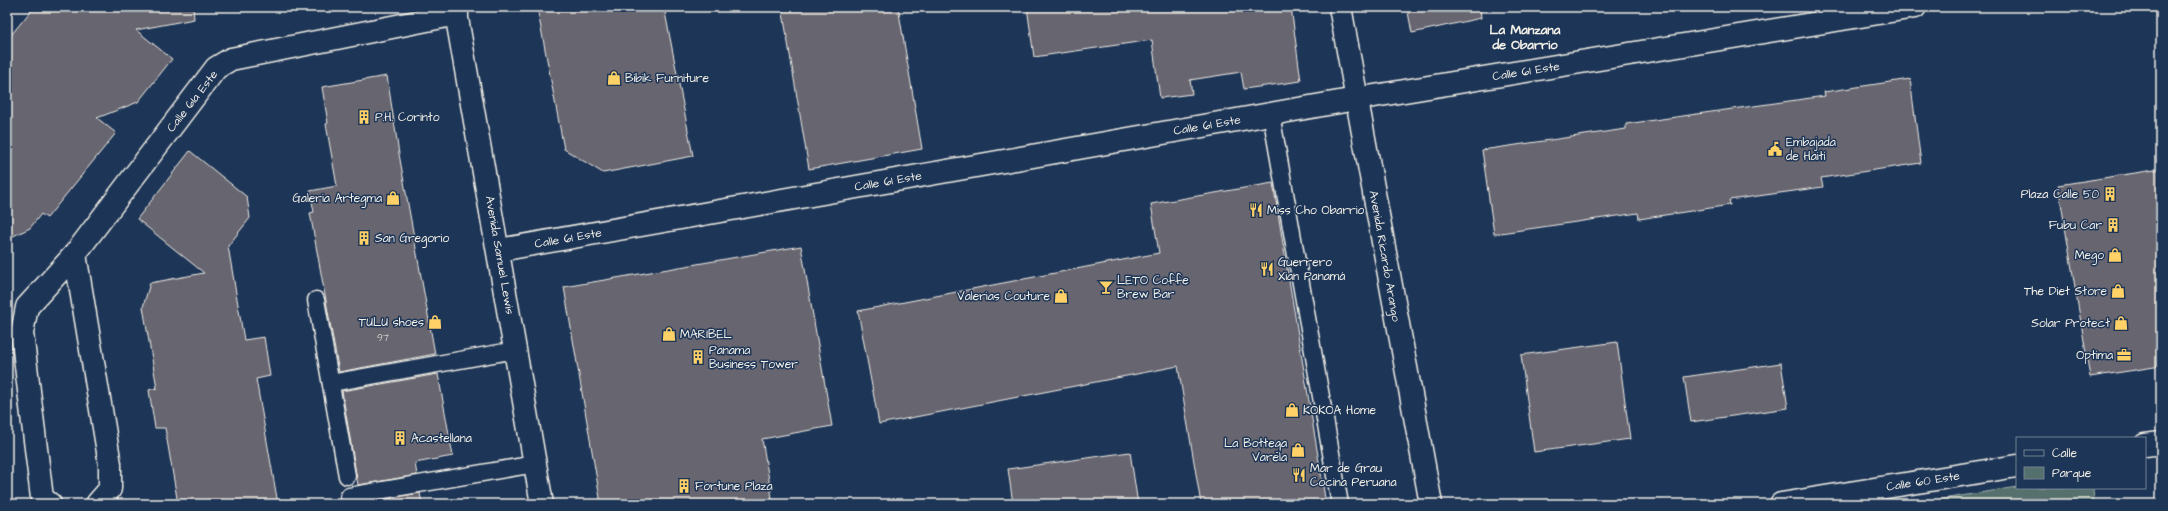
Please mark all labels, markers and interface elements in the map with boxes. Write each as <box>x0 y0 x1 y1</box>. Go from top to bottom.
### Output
district label: La Manzana de Obarrio <box>1490 21 1561 54</box>
street label: Calle 61 Este <box>1491 58 1561 85</box>
street label: Calle 61a Este <box>163 66 222 136</box>
shop icon: Bibik Furniture <box>606 70 622 86</box>
place label: Bibik Furniture <box>625 70 709 87</box>
building icon: P.H. Corinto <box>356 109 372 125</box>
place label: P.H. Corinto <box>375 109 440 126</box>
street label: Calle 61 Este <box>1172 111 1243 140</box>
place label: Embajada de Haití <box>1786 134 1836 165</box>
public building icon: Embajada de Haití <box>1767 141 1783 157</box>
street label: Calle 61 Este <box>853 167 924 196</box>
place label: Plaza Calle 50 <box>2021 186 2099 203</box>
building icon: Plaza Calle 50 <box>2102 186 2118 202</box>
street label: Avenida Ricardo Arango <box>1364 189 1404 323</box>
place label: Galeria Artegma <box>293 190 382 208</box>
shop icon: Galeria Artegma <box>385 190 401 206</box>
street label: Avenida Samuel Lewis <box>481 194 518 316</box>
restaurant icon: Miss Cho Obarrio <box>1248 202 1264 218</box>
place label: Miss Cho Obarrio <box>1267 202 1365 219</box>
place label: Fubu Car <box>2049 217 2102 234</box>
building icon: Fubu Car <box>2105 217 2121 233</box>
street label: Calle 61 Este <box>533 224 604 253</box>
building icon: San Gregorio <box>356 230 372 246</box>
place label: San Gregorio <box>375 230 449 248</box>
place label: Mego <box>2075 247 2104 265</box>
shop icon: Mego <box>2107 247 2123 263</box>
place label: Guerrero Xian Panamá <box>1278 254 1345 285</box>
restaurant icon: Guerrero Xian Panamá <box>1259 261 1275 277</box>
place label: LETO Coffe Brew Bar <box>1117 272 1189 303</box>
bar icon: LETO Coffe Brew Bar <box>1098 279 1114 295</box>
place label: The Diet Store <box>2024 283 2108 300</box>
shop icon: The Diet Store <box>2110 283 2126 299</box>
place label: Valerias Couture <box>957 288 1051 305</box>
shop icon: Valerias Couture <box>1053 288 1069 304</box>
place label: TULU shoes <box>359 314 424 331</box>
shop icon: TULU shoes <box>427 314 443 330</box>
place label: Solar Protect <box>2031 315 2110 332</box>
shop icon: Solar Protect <box>2113 315 2129 331</box>
shop icon: MARIBEL <box>661 326 677 342</box>
place label: MARIBEL <box>680 326 733 343</box>
house number: 97 <box>377 331 389 345</box>
place label: Panama Business Tower <box>709 342 798 373</box>
place label: Optima <box>2076 347 2113 364</box>
office icon: Optima <box>2116 347 2132 363</box>
building icon: Panama Business Tower <box>690 349 706 365</box>
shop icon: KOKOA Home <box>1284 402 1300 418</box>
place label: KOKOA Home <box>1303 402 1376 419</box>
building icon: Acastellana <box>392 430 408 446</box>
place label: Acastellana <box>411 430 472 447</box>
place label: La Bottega Varela <box>1224 435 1287 466</box>
legend <box>2016 437 2146 489</box>
shop icon: La Bottega Varela <box>1290 442 1306 458</box>
text: Calle <box>2052 445 2077 462</box>
place label: Mar de Grau Cocina Peruana <box>1310 460 1397 491</box>
text: Parque <box>2052 465 2092 482</box>
restaurant icon: Mar de Grau Cocina Peruana <box>1291 467 1307 483</box>
street label: Calle 60 Este <box>1885 467 1961 496</box>
building icon: Fortune Plaza <box>676 478 692 494</box>
place label: Fortune Plaza <box>695 478 773 495</box>

